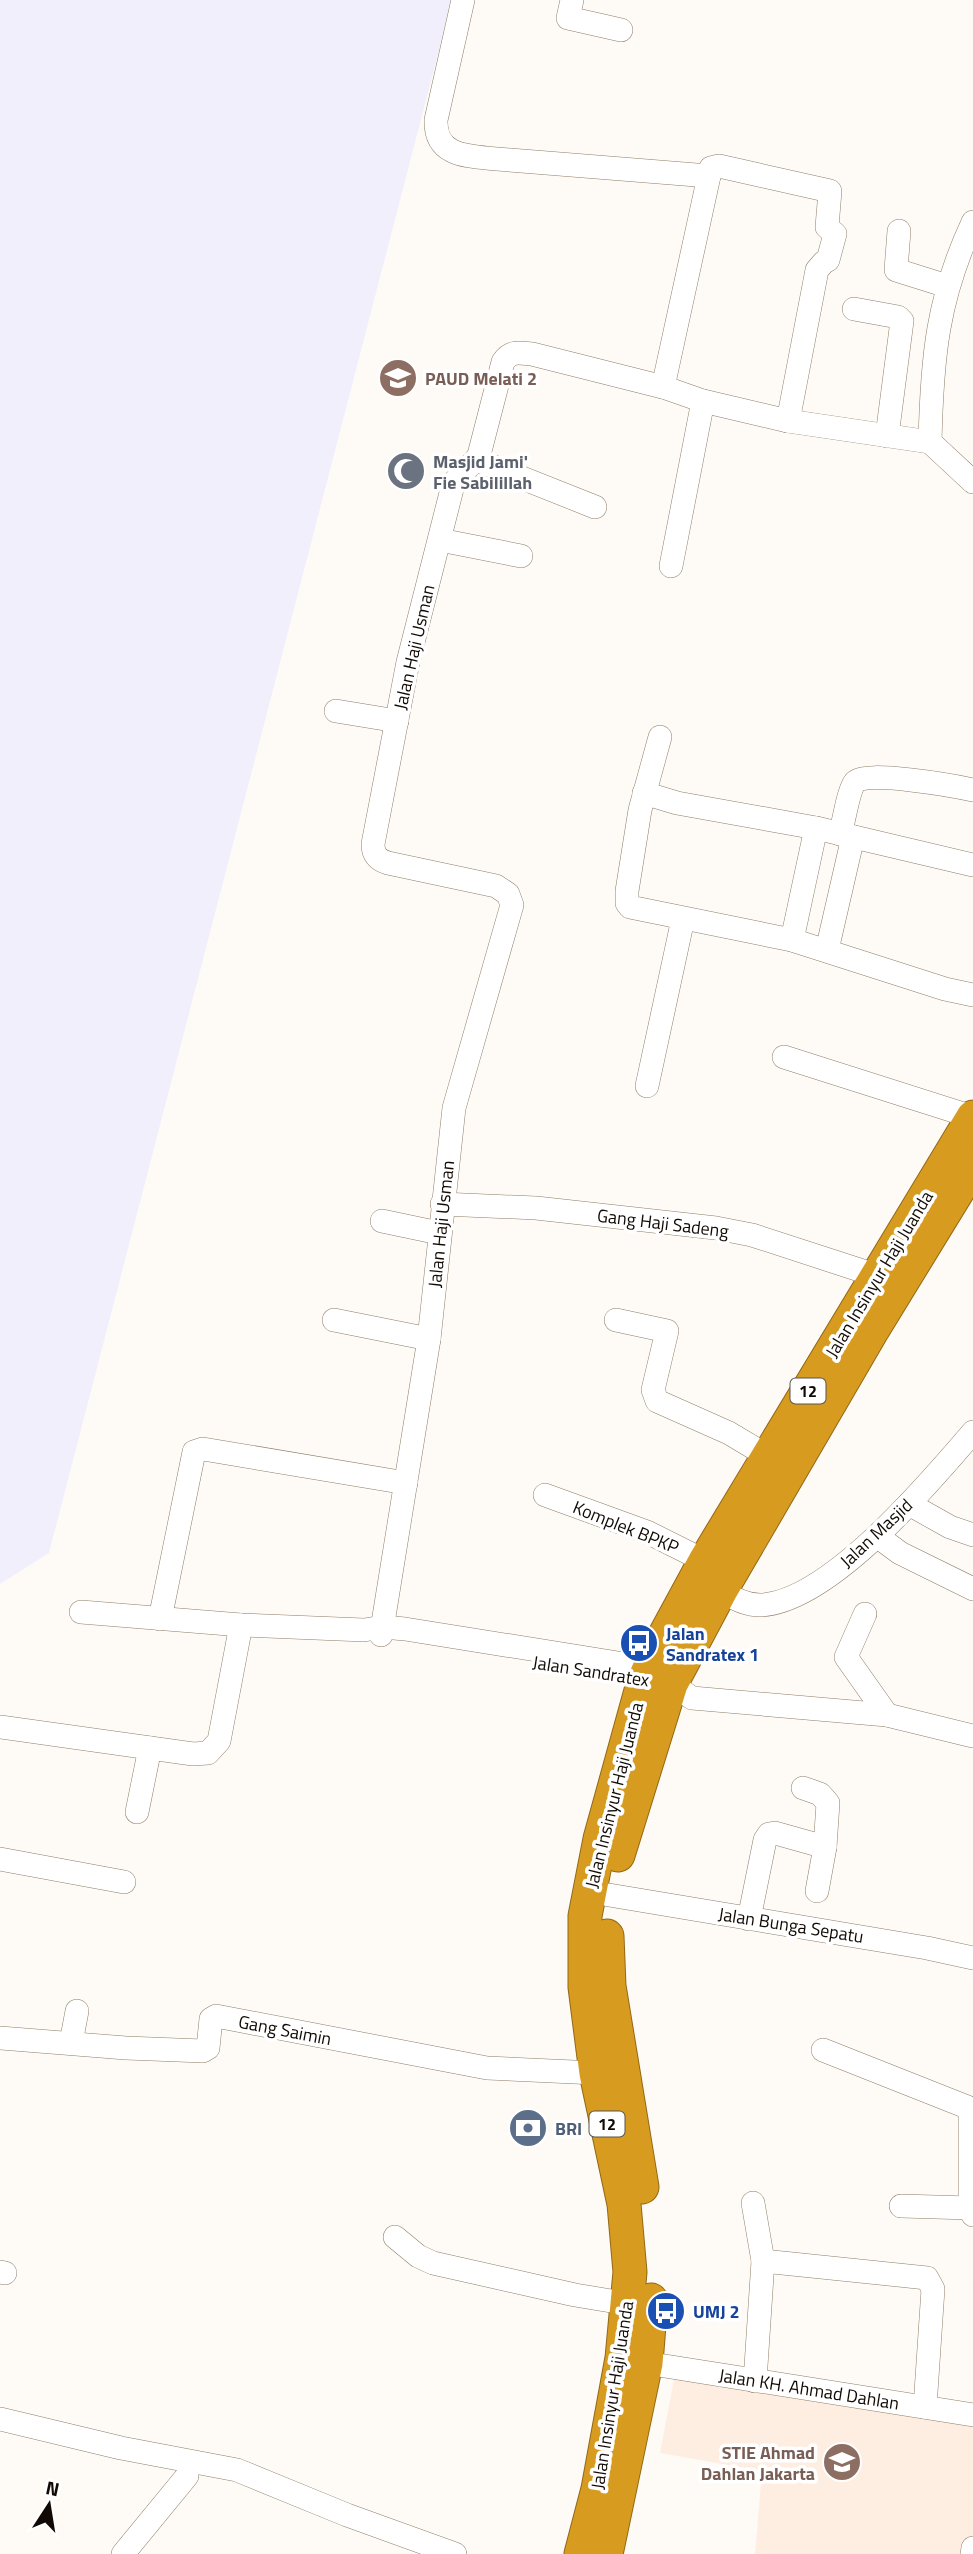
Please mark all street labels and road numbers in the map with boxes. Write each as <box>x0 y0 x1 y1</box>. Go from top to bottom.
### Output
street label: Jalan Haji Usman <box>386 582 442 712</box>
street label: Jalan Haji Usman <box>421 1159 461 1289</box>
street label: Jalan Insinyur Haji Juanda <box>818 1185 940 1363</box>
street label: Gang Haji Sadeng <box>596 1202 730 1244</box>
road number: 12 <box>790 1378 826 1404</box>
street label: Jalan Masjid <box>834 1492 918 1574</box>
street label: Komplek BPKP <box>569 1493 684 1561</box>
street label: Jalan Sandratex <box>531 1648 651 1694</box>
street label: Jalan Insinyur Haji Juanda <box>578 1699 650 1891</box>
street label: Jalan Bunga Sepatu <box>716 1900 866 1950</box>
street label: Gang Saimin <box>236 2008 334 2052</box>
road number: 12 <box>590 2112 624 2136</box>
street label: Jalan Insinyur Haji Juanda <box>584 2299 640 2491</box>
street label: Jalan KH. Ahmad Dahlan <box>717 2361 901 2417</box>

